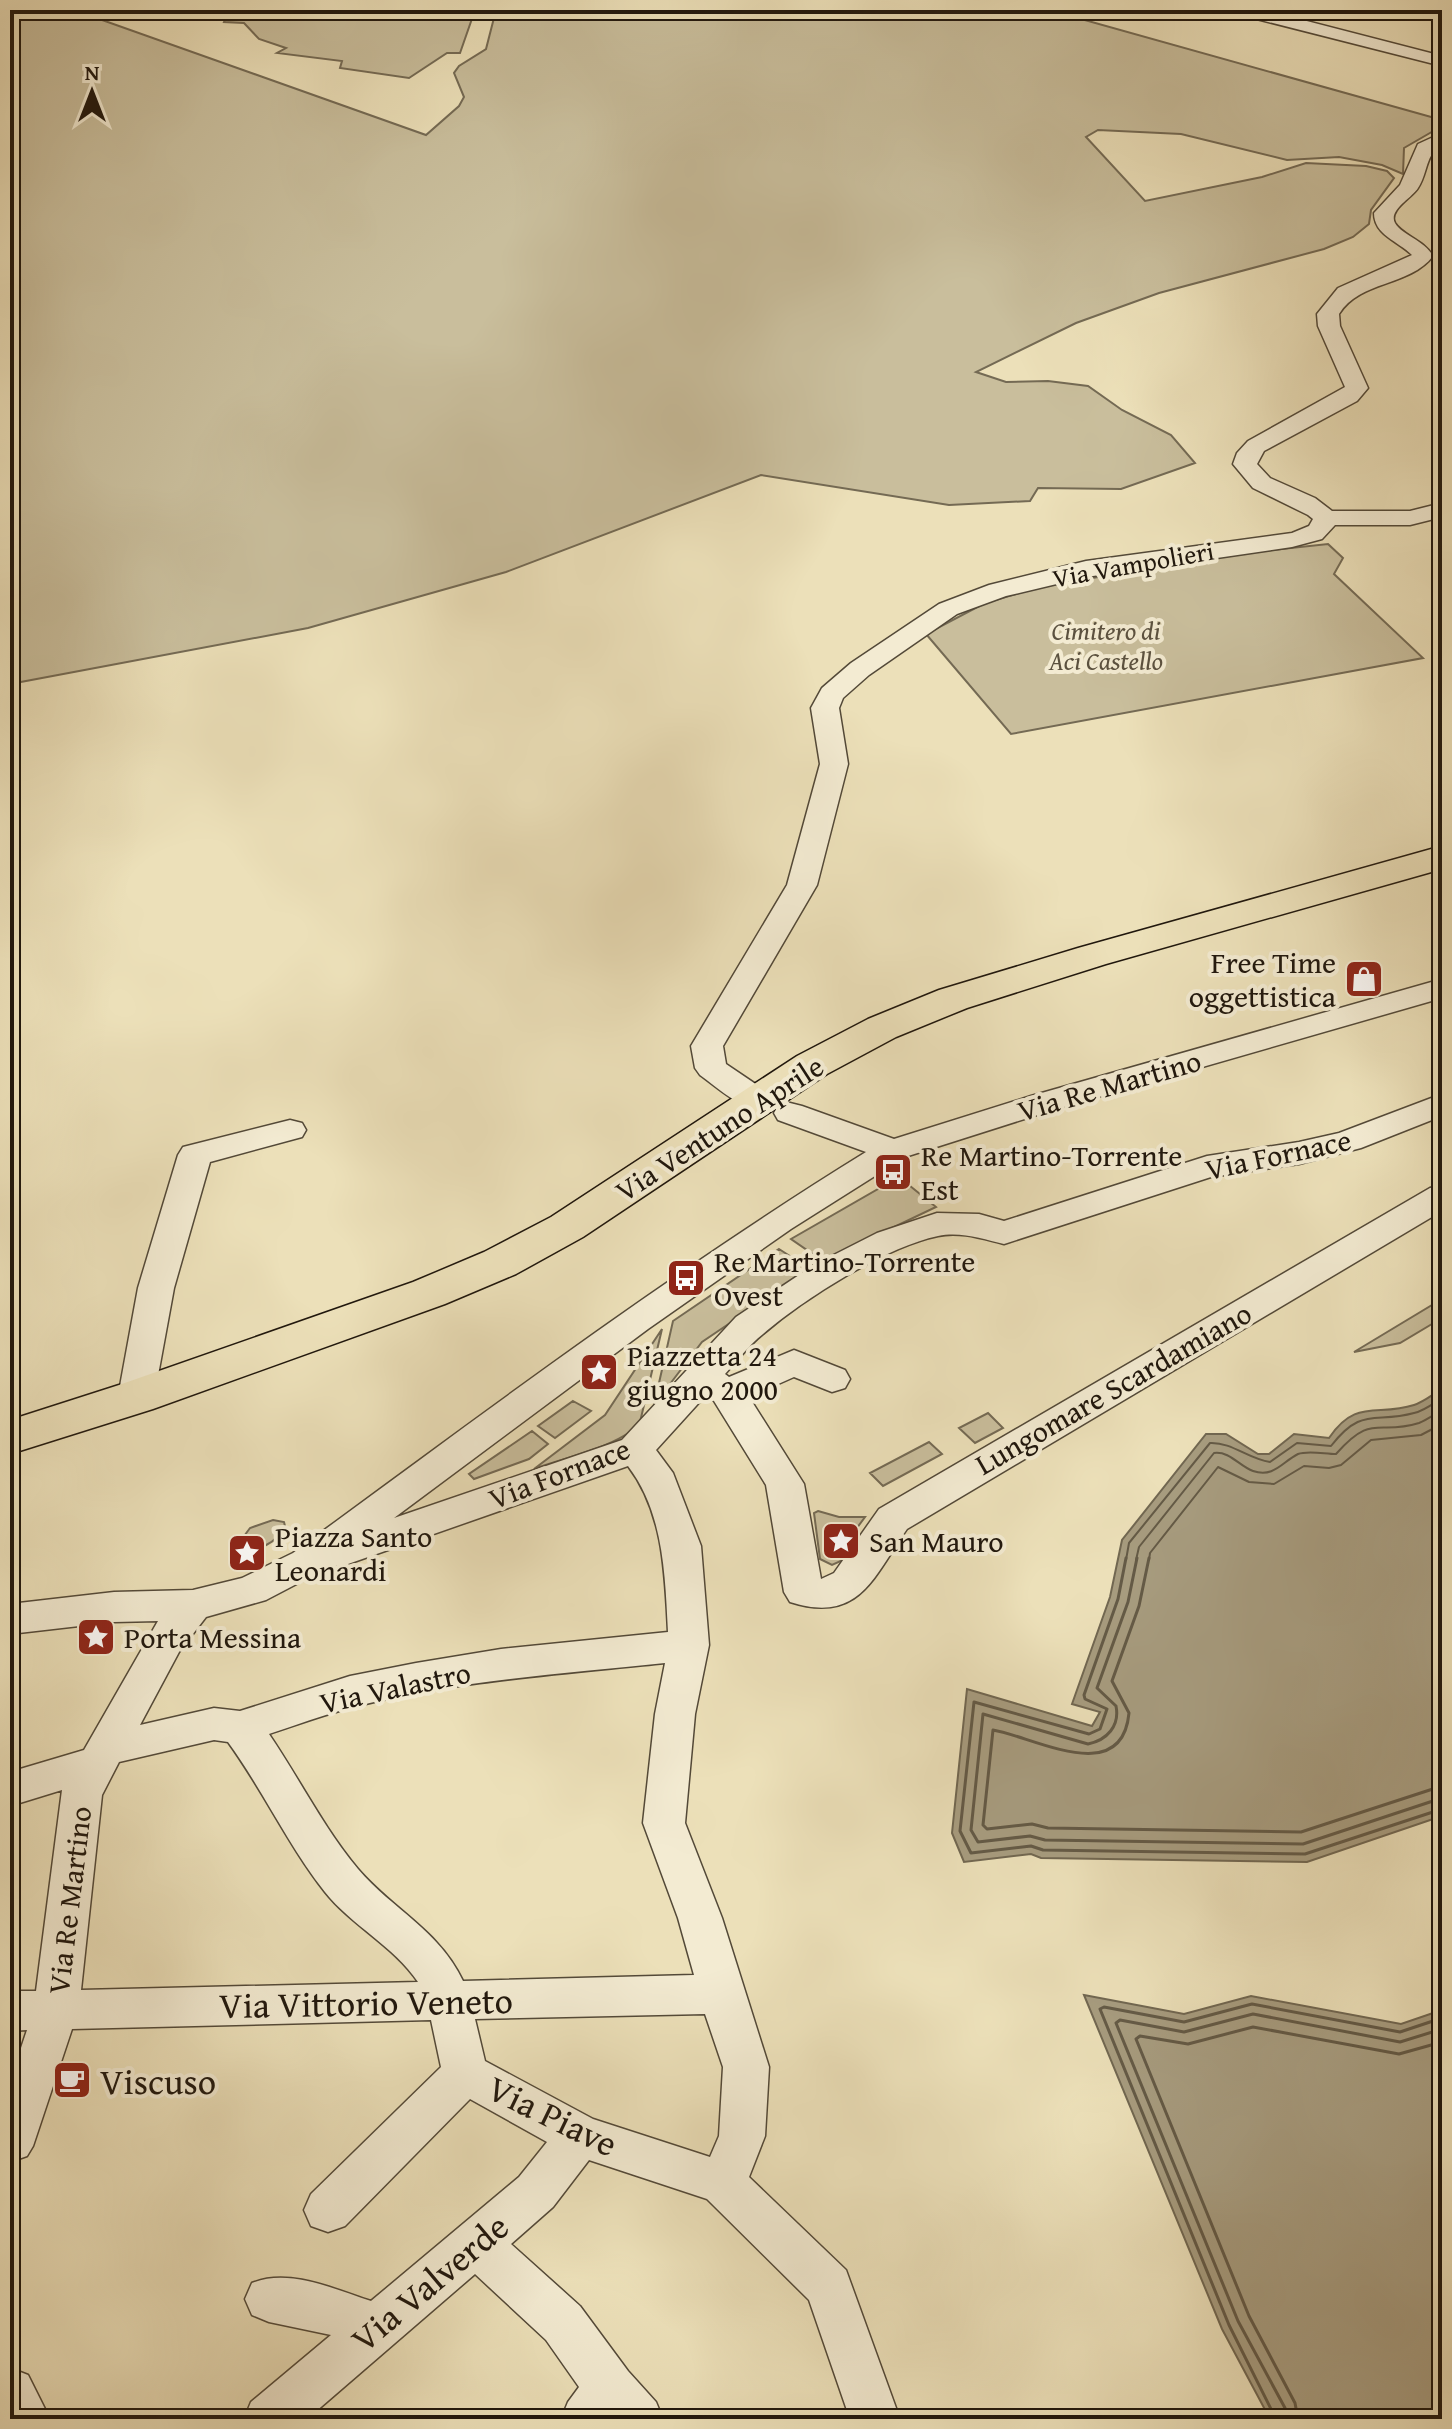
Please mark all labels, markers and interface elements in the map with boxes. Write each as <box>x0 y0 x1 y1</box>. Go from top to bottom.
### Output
north arrow <box>52 52 132 132</box>
text: N <box>85 56 100 88</box>
street label: Via Vampolieri <box>1049 531 1217 597</box>
park label: Cimitero di Aci Castello <box>1048 611 1163 680</box>
place label: Free Time oggettistica <box>1189 940 1336 1018</box>
shop icon: Free Time oggettistica <box>1343 958 1385 1000</box>
street label: Via Re Martino <box>1012 1038 1206 1132</box>
street label: Via Ventuno Aprile <box>606 1044 832 1212</box>
street label: Via Fornace <box>1201 1117 1355 1191</box>
place label: Re Martino-Torrente Est <box>921 1133 1182 1211</box>
bus stop icon: Re Martino-Torrente Est <box>872 1151 914 1193</box>
place label: Re Martino-Torrente Ovest <box>714 1239 975 1317</box>
bus stop icon: Re Martino-Torrente Ovest <box>665 1257 707 1299</box>
street label: Lungomare Scardamiano <box>967 1291 1259 1485</box>
place label: Piazzetta 24 giugno 2000 <box>627 1333 778 1411</box>
place icon: Piazzetta 24 giugno 2000 <box>578 1351 620 1393</box>
street label: Via Fornace <box>482 1426 636 1520</box>
place label: Piazza Santo Leonardi <box>275 1514 432 1592</box>
place label: San Mauro <box>869 1519 1004 1563</box>
place icon: San Mauro <box>820 1520 862 1562</box>
place icon: Piazza Santo Leonardi <box>226 1532 268 1574</box>
place label: Porta Messina <box>124 1615 301 1659</box>
place icon: Porta Messina <box>75 1616 117 1658</box>
street label: Via Valastro <box>315 1650 475 1724</box>
street label: Via Re Martino <box>36 1803 102 1997</box>
street label: Via Vittorio Veneto <box>219 1973 513 2031</box>
place label: Viscuso <box>100 2054 216 2107</box>
cafe icon: Viscuso <box>51 2059 93 2101</box>
street label: Via Piave <box>479 2061 627 2169</box>
street label: Via Valverde <box>339 2200 519 2364</box>

